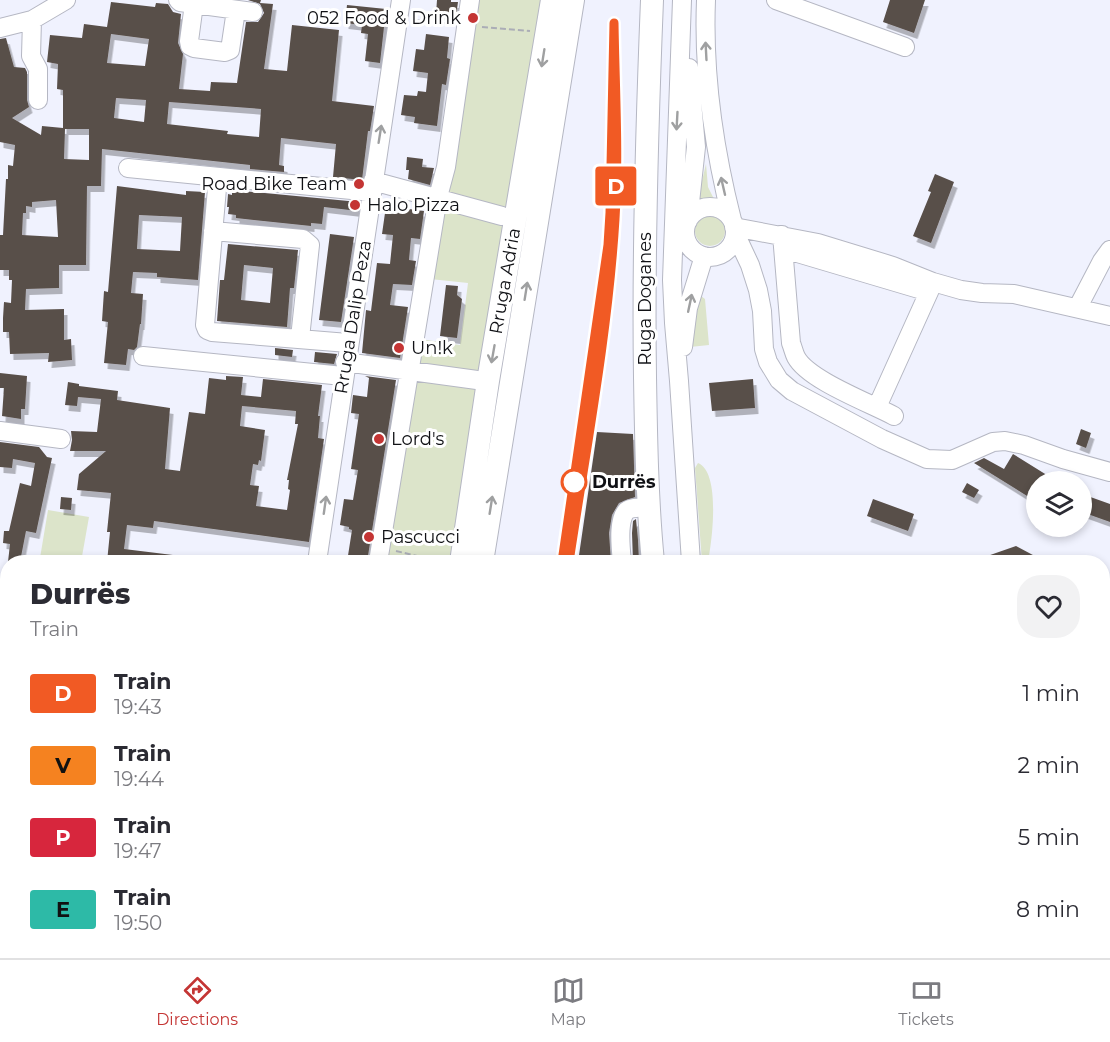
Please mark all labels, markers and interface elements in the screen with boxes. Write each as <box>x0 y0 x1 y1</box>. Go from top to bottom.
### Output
place label: 052 Food & Drink <box>307 7 461 29</box>
marker: 052 Food & Drink <box>466 11 480 25</box>
one-way arrow <box>700 42 711 62</box>
one-way arrow <box>537 47 548 67</box>
one-way arrow <box>671 111 682 131</box>
one-way arrow <box>375 124 386 144</box>
line badge: D <box>596 166 636 206</box>
place label: Road Bike Team <box>201 173 347 195</box>
text: D <box>607 174 625 199</box>
marker: Road Bike Team <box>352 177 366 191</box>
one-way arrow <box>717 177 729 196</box>
place label: Halo Pizza <box>367 194 460 216</box>
marker: Halo Pizza <box>348 198 362 212</box>
street label: Rruga Adria <box>485 226 525 336</box>
street label: Ruga Doganes <box>634 232 656 366</box>
street label: Rruga Dalip Peza <box>330 239 376 395</box>
one-way arrow <box>520 282 531 302</box>
one-way arrow <box>685 293 696 313</box>
place label: Un!k <box>411 337 453 359</box>
marker: Un!k <box>392 341 406 355</box>
one-way arrow <box>487 343 498 363</box>
place label: Lord's <box>391 428 445 450</box>
marker: Lord's <box>372 432 386 446</box>
marker: Durrës <box>561 469 587 495</box>
place label: Durrës <box>592 471 656 493</box>
map controls <box>1026 471 1092 537</box>
button: layers <box>1026 471 1092 537</box>
one-way arrow <box>319 495 330 515</box>
one-way arrow <box>486 495 497 515</box>
place label: Pascucci <box>381 526 460 548</box>
marker: Pascucci <box>362 530 376 544</box>
button: heart <box>1017 575 1080 638</box>
text: Durrës <box>30 577 130 611</box>
text: Train <box>30 617 79 641</box>
text: Train <box>114 668 171 695</box>
text: 1 min <box>1022 680 1080 707</box>
text: D <box>54 681 72 706</box>
text: 19:43 <box>114 695 162 719</box>
text: Train <box>114 740 171 767</box>
text: 2 min <box>1018 752 1080 779</box>
text: V <box>55 753 71 778</box>
text: 19:44 <box>114 767 164 791</box>
text: Train <box>114 812 171 839</box>
text: 5 min <box>1018 824 1080 851</box>
text: P <box>55 825 71 850</box>
text: 19:47 <box>114 839 162 863</box>
text: Train <box>114 884 171 911</box>
text: 8 min <box>1016 896 1080 923</box>
text: E <box>56 897 70 922</box>
text: 19:50 <box>114 911 162 935</box>
tab: Directions <box>156 974 238 1029</box>
tab: Map <box>550 974 586 1029</box>
tab: Tickets <box>898 974 954 1029</box>

